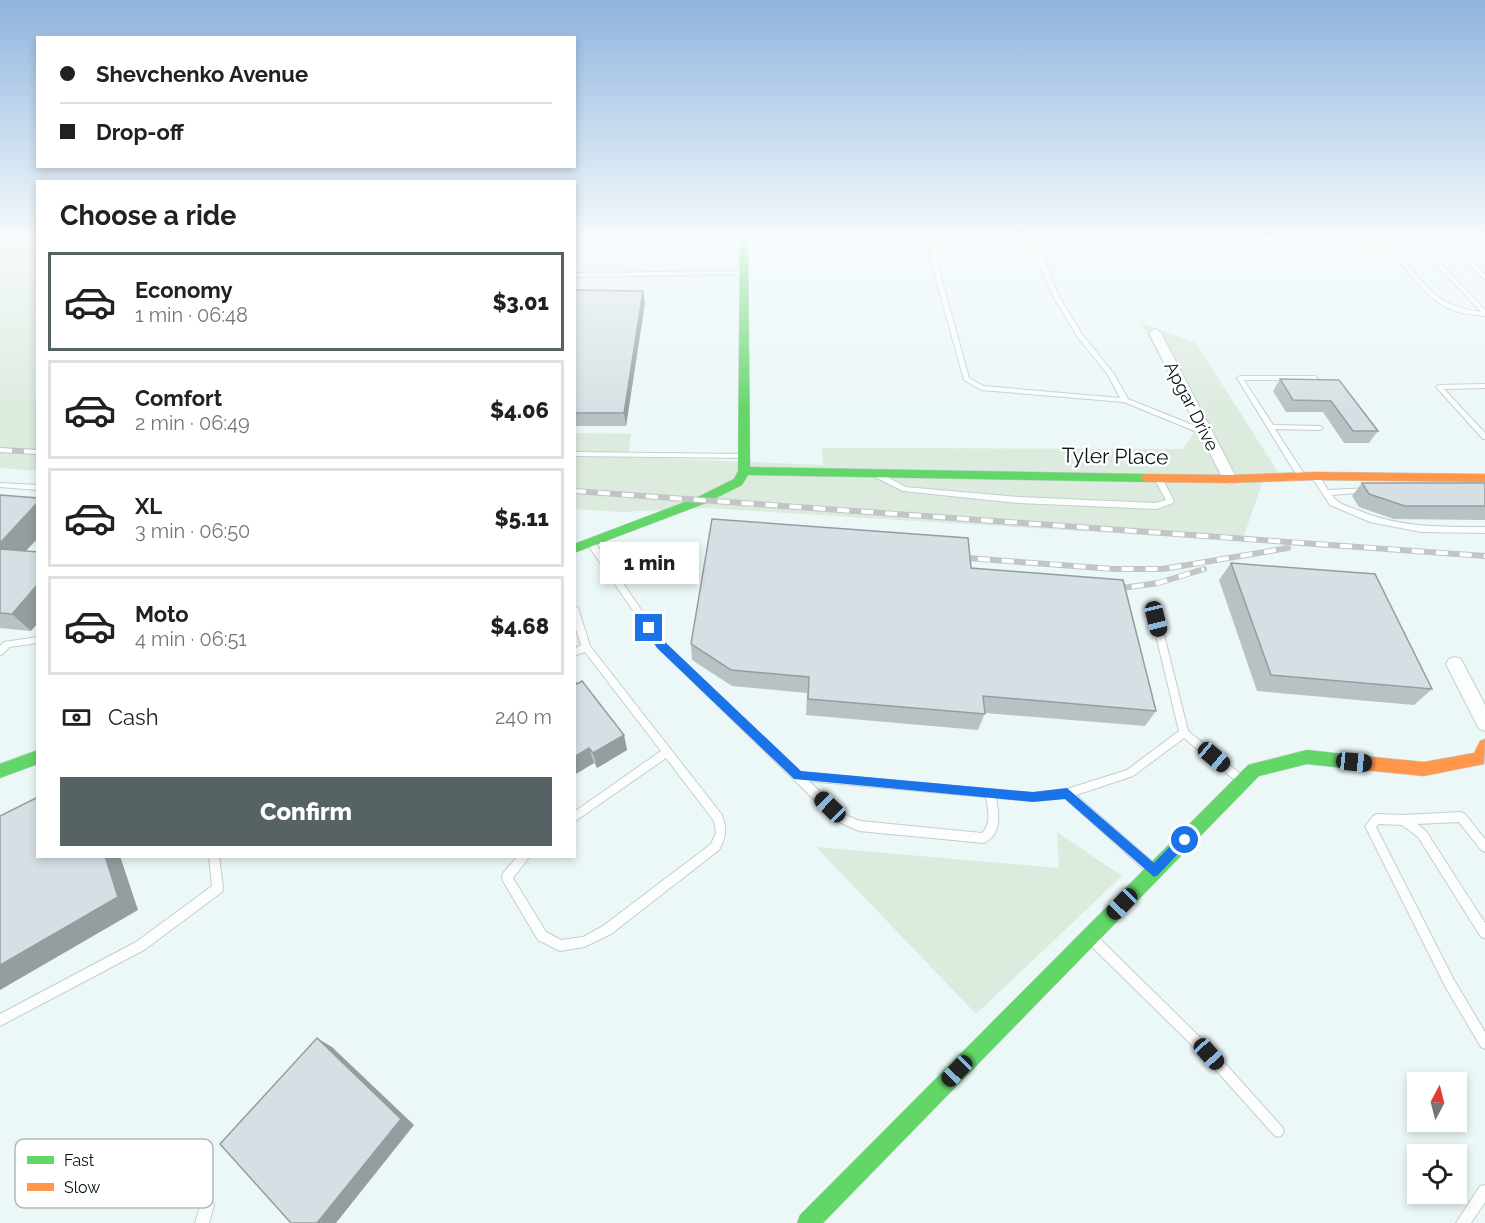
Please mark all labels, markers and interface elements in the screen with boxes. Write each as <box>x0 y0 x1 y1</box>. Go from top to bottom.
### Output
text: Shevchenko Avenue <box>96 61 308 87</box>
text: Drop-off <box>96 119 184 145</box>
text: Choose a ride <box>60 200 236 231</box>
icon: car <box>63 275 117 329</box>
text: Economy <box>135 277 233 303</box>
text: $3.01 <box>492 289 549 315</box>
text: 1 min · 06:48 <box>135 303 248 327</box>
street label: Apgar Drive <box>1160 358 1224 455</box>
icon: car <box>63 383 117 437</box>
text: Comfort <box>135 385 222 411</box>
text: $4.06 <box>490 397 549 423</box>
text: 2 min · 06:49 <box>135 411 250 435</box>
street label: Tyler Place <box>1061 443 1169 469</box>
icon: car <box>63 491 117 545</box>
text: XL <box>135 493 162 519</box>
text: $5.11 <box>495 505 549 531</box>
text: 3 min · 06:50 <box>135 519 250 543</box>
callout: 1 min <box>600 541 698 583</box>
text: 1 min <box>624 551 675 575</box>
icon: car <box>63 599 117 653</box>
car <box>1143 599 1169 639</box>
text: Moto <box>135 601 189 627</box>
text: $4.68 <box>490 613 549 639</box>
route end <box>635 614 662 641</box>
text: 4 min · 06:51 <box>135 627 247 651</box>
icon: cash <box>60 701 93 734</box>
text: Cash <box>108 704 159 730</box>
text: 240 m <box>495 705 552 729</box>
car <box>1194 739 1234 775</box>
car <box>1335 751 1373 773</box>
button: Confirm <box>60 777 552 846</box>
car <box>811 788 849 826</box>
route start <box>1171 826 1198 853</box>
car <box>1103 885 1141 923</box>
car <box>1190 1035 1228 1073</box>
car <box>938 1052 976 1090</box>
north arrow <box>1407 1072 1467 1132</box>
map controls <box>1407 1072 1467 1204</box>
legend <box>15 1139 213 1208</box>
button: locate <box>1407 1144 1467 1204</box>
text: Fast <box>64 1151 95 1170</box>
text: Slow <box>64 1178 100 1197</box>

